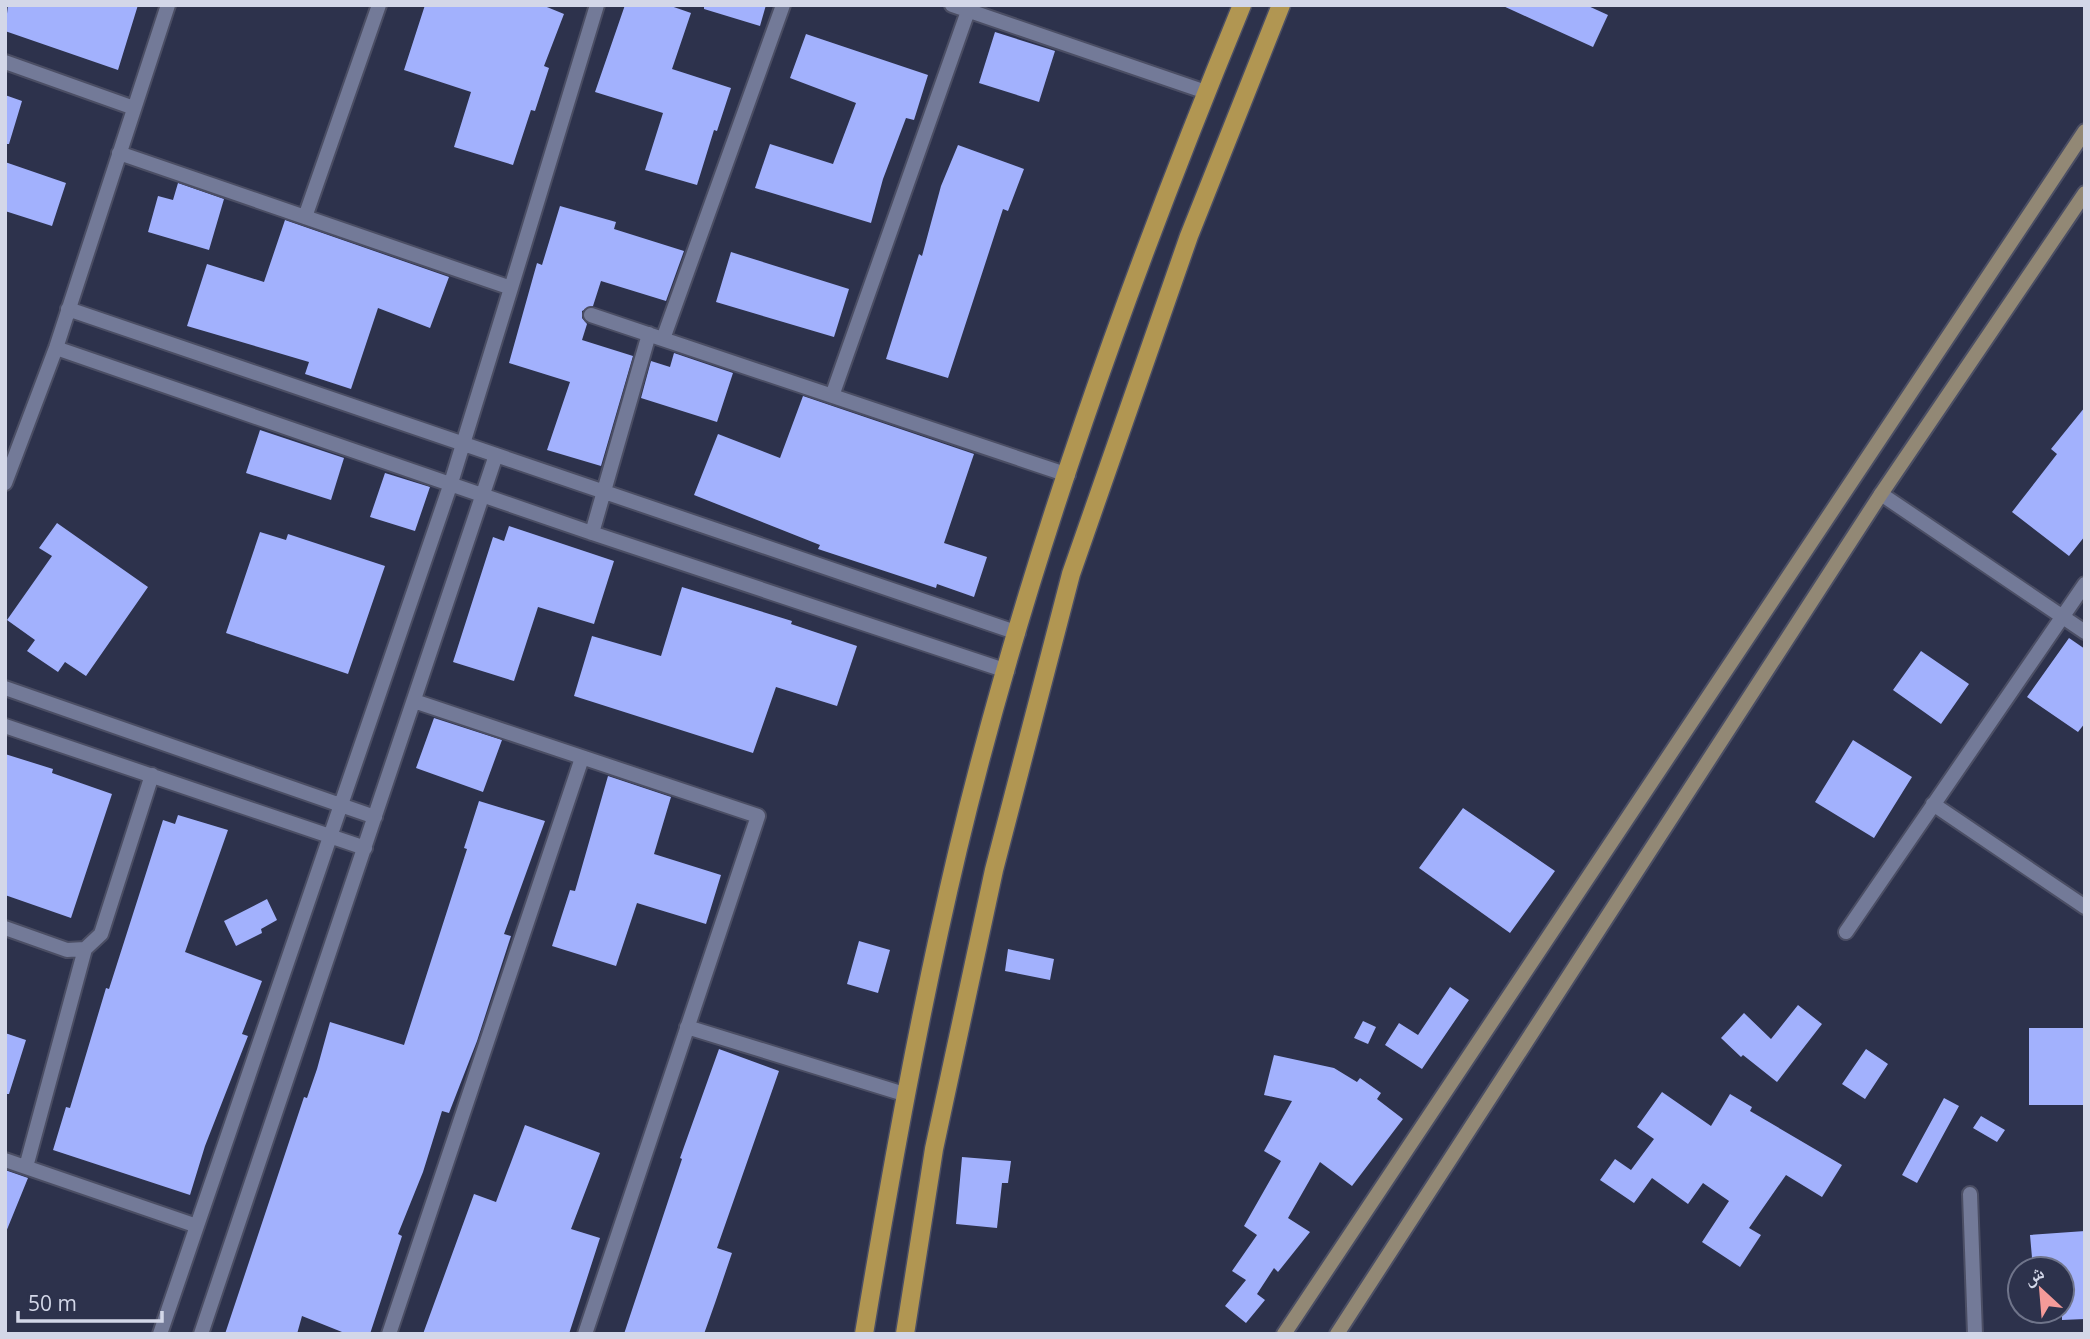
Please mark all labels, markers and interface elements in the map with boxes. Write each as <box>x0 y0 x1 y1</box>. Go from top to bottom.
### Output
north arrow <box>2006 1255 2076 1325</box>
text: ش <box>2019 1259 2048 1291</box>
scale bar <box>18 1280 161 1324</box>
text: 50 m <box>28 1289 77 1317</box>

